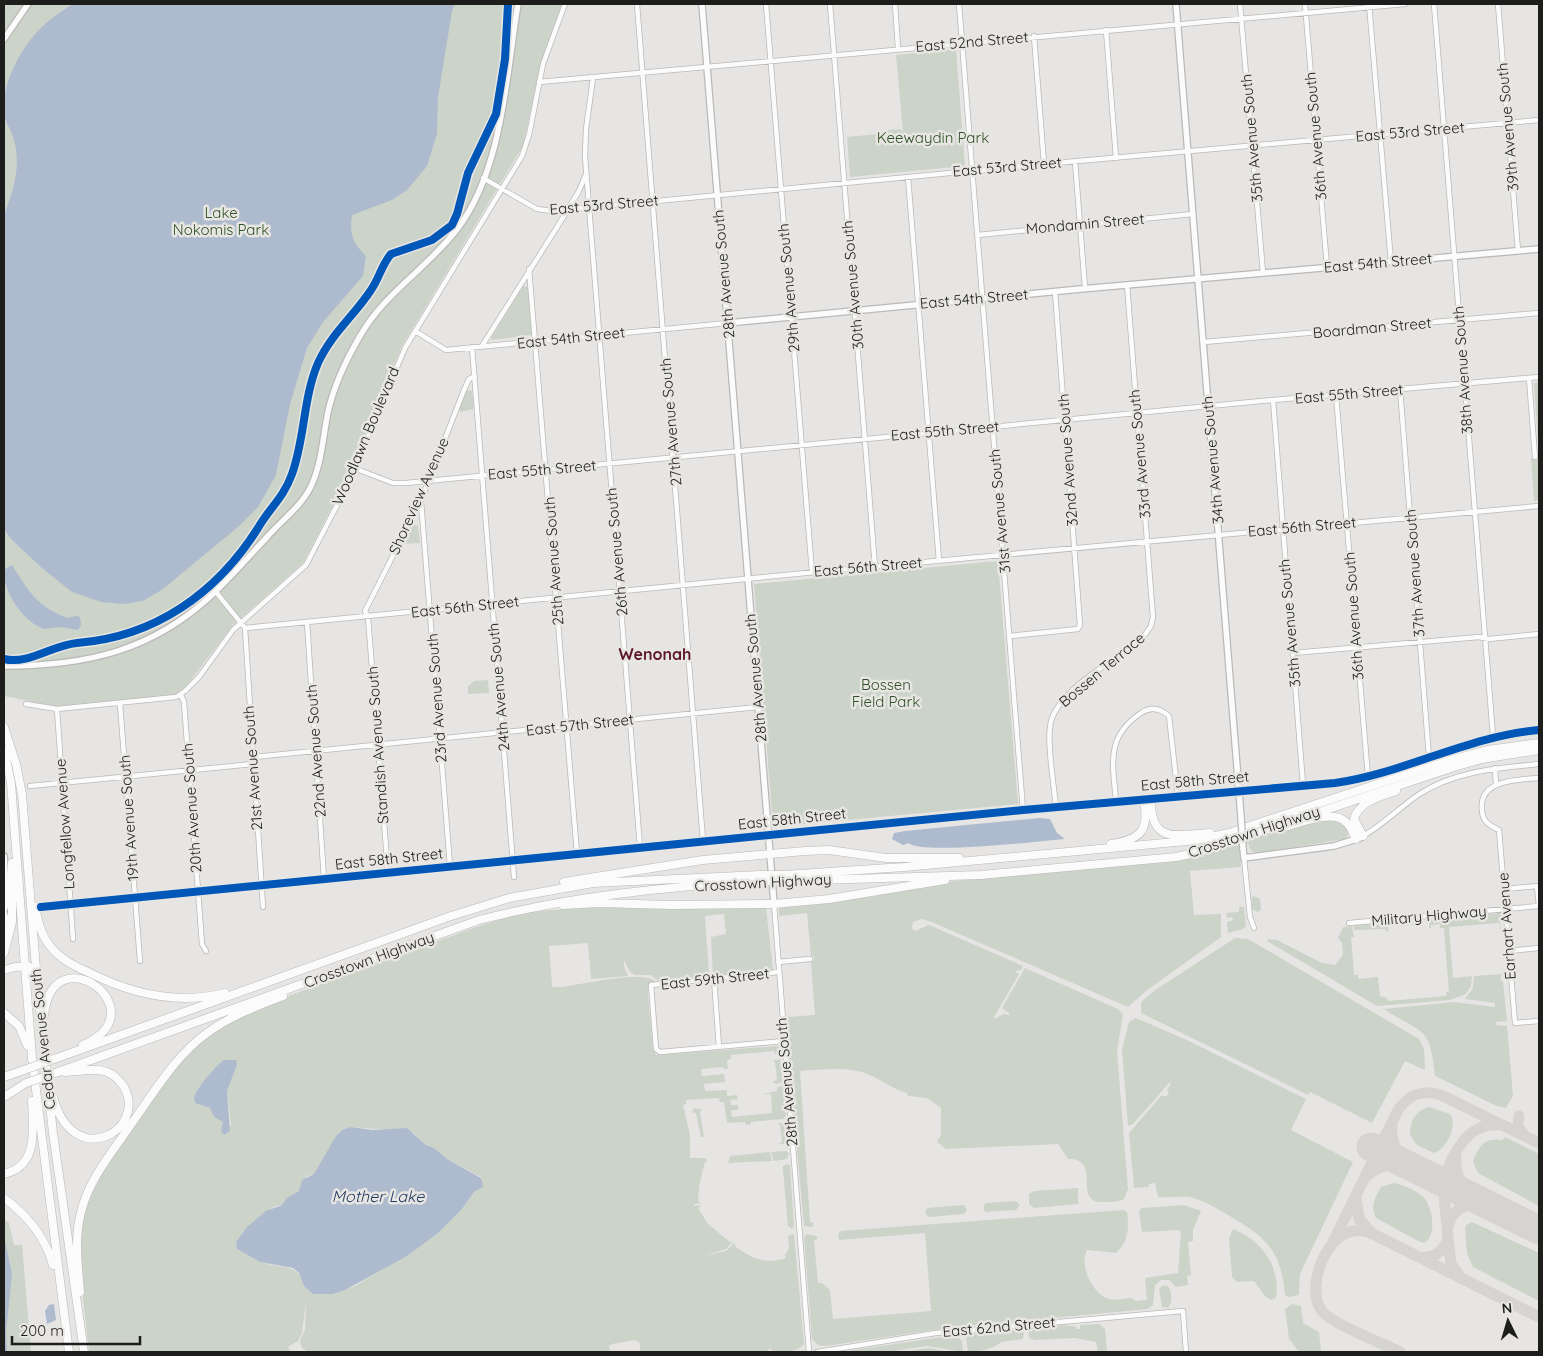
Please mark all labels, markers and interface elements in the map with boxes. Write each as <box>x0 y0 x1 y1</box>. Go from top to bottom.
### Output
street label: East 52nd Street <box>915 27 1029 56</box>
street label: 39th Avenue South <box>1492 62 1523 192</box>
street label: 36th Avenue South <box>1300 71 1331 201</box>
street label: 35th Avenue South <box>1236 73 1267 203</box>
street label: East 53rd Street <box>1355 117 1465 146</box>
park label: Keewaydin Park <box>877 128 989 147</box>
street label: East 53rd Street <box>952 152 1062 181</box>
street label: East 53rd Street <box>549 190 659 219</box>
park label: Lake Nokomis Park <box>173 203 269 239</box>
street label: 28th Avenue South <box>708 209 739 339</box>
street label: Mondamin Street <box>1025 209 1145 238</box>
street label: 30th Avenue South <box>837 220 868 350</box>
street label: 29th Avenue South <box>773 223 804 353</box>
street label: East 54th Street <box>1323 248 1433 277</box>
street label: East 54th Street <box>919 284 1029 313</box>
street label: 38th Avenue South <box>1449 305 1476 435</box>
street label: Boardman Street <box>1312 313 1432 342</box>
street label: East 54th Street <box>516 322 626 353</box>
street label: 27th Avenue South <box>655 357 686 487</box>
street label: Woodlawn Boulevard <box>328 364 403 508</box>
street label: East 55th Street <box>1294 379 1404 408</box>
street label: 33rd Avenue South <box>1124 389 1155 519</box>
street label: 32nd Avenue South <box>1053 393 1082 527</box>
street label: 34th Avenue South <box>1197 395 1228 525</box>
street label: East 55th Street <box>890 416 1000 445</box>
street label: Shoreview Avenue <box>384 434 453 557</box>
street label: 31st Avenue South <box>985 448 1014 574</box>
street label: East 55th Street <box>487 455 597 484</box>
street label: 26th Avenue South <box>601 487 632 617</box>
street label: 25th Avenue South <box>540 496 567 626</box>
street label: 37th Avenue South <box>1401 508 1428 638</box>
street label: East 56th Street <box>1247 512 1357 541</box>
street label: 36th Avenue South <box>1340 551 1367 681</box>
street label: East 56th Street <box>813 552 923 581</box>
street label: 35th Avenue South <box>1274 558 1305 688</box>
street label: East 56th Street <box>410 591 520 622</box>
street label: 28th Avenue South <box>740 613 771 743</box>
street label: 24th Avenue South <box>483 622 514 752</box>
street label: Bossen Terrace <box>1055 628 1149 711</box>
street label: 23rd Avenue South <box>422 633 451 763</box>
district label: Wenonah <box>619 644 691 664</box>
street label: Standish Avenue South <box>363 665 392 825</box>
park label: Bossen Field Park <box>852 675 920 711</box>
street label: 22nd Avenue South <box>301 684 330 818</box>
street label: 21st Avenue South <box>239 705 266 831</box>
street label: East 57th Street <box>525 709 635 740</box>
street label: 20th Avenue South <box>177 743 206 874</box>
street label: 19th Avenue South <box>115 754 142 882</box>
street label: Longfellow Avenue <box>50 758 79 890</box>
street label: East 58th Street <box>1140 766 1250 795</box>
street label: Crosstown Highway <box>1186 801 1322 862</box>
street label: East 58th Street <box>737 803 847 834</box>
street label: East 58th Street <box>334 843 444 874</box>
street label: Crosstown Highway <box>694 869 832 896</box>
street label: Earhart Avenue <box>1493 872 1520 980</box>
street label: Military Highway <box>1371 901 1487 930</box>
street label: Crosstown Highway <box>301 927 437 992</box>
street label: East 59th Street <box>660 963 770 994</box>
street label: Cedar Avenue South <box>26 968 59 1110</box>
street label: 28th Avenue South <box>771 1017 802 1147</box>
water label: Mother Lake <box>332 1186 425 1206</box>
north arrow <box>1483 1296 1533 1346</box>
text: N <box>1501 1299 1513 1317</box>
street label: East 62nd Street <box>942 1312 1056 1341</box>
scale bar <box>12 1314 140 1346</box>
text: 200 m <box>20 1321 64 1340</box>

